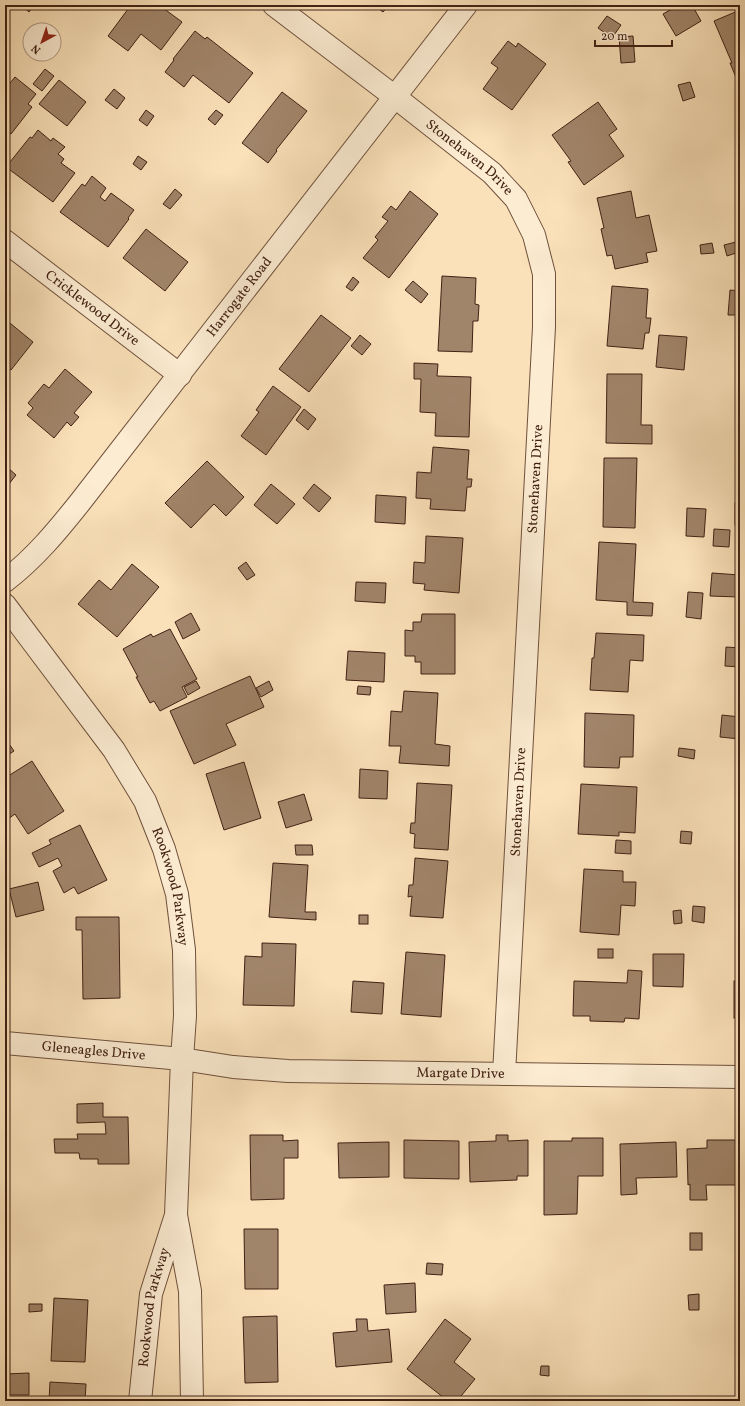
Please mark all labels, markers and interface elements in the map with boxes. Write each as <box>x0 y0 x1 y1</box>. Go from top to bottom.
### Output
north arrow <box>22 22 62 62</box>
scale bar <box>595 22 672 48</box>
text: 20 m <box>601 29 628 45</box>
text: N <box>29 40 44 57</box>
street label: Stonehaven Drive <box>422 115 518 200</box>
street label: Harrogate Road <box>202 253 277 341</box>
street label: Cricklewood Drive <box>41 266 144 350</box>
street label: Stonehaven Drive <box>524 424 548 534</box>
street label: Stonehaven Drive <box>507 747 531 857</box>
street label: Rookwood Parkway <box>147 825 193 947</box>
street label: Gleneagles Drive <box>41 1037 147 1065</box>
street label: Margate Drive <box>416 1063 505 1083</box>
street label: Rookwood Parkway <box>134 1245 175 1368</box>

